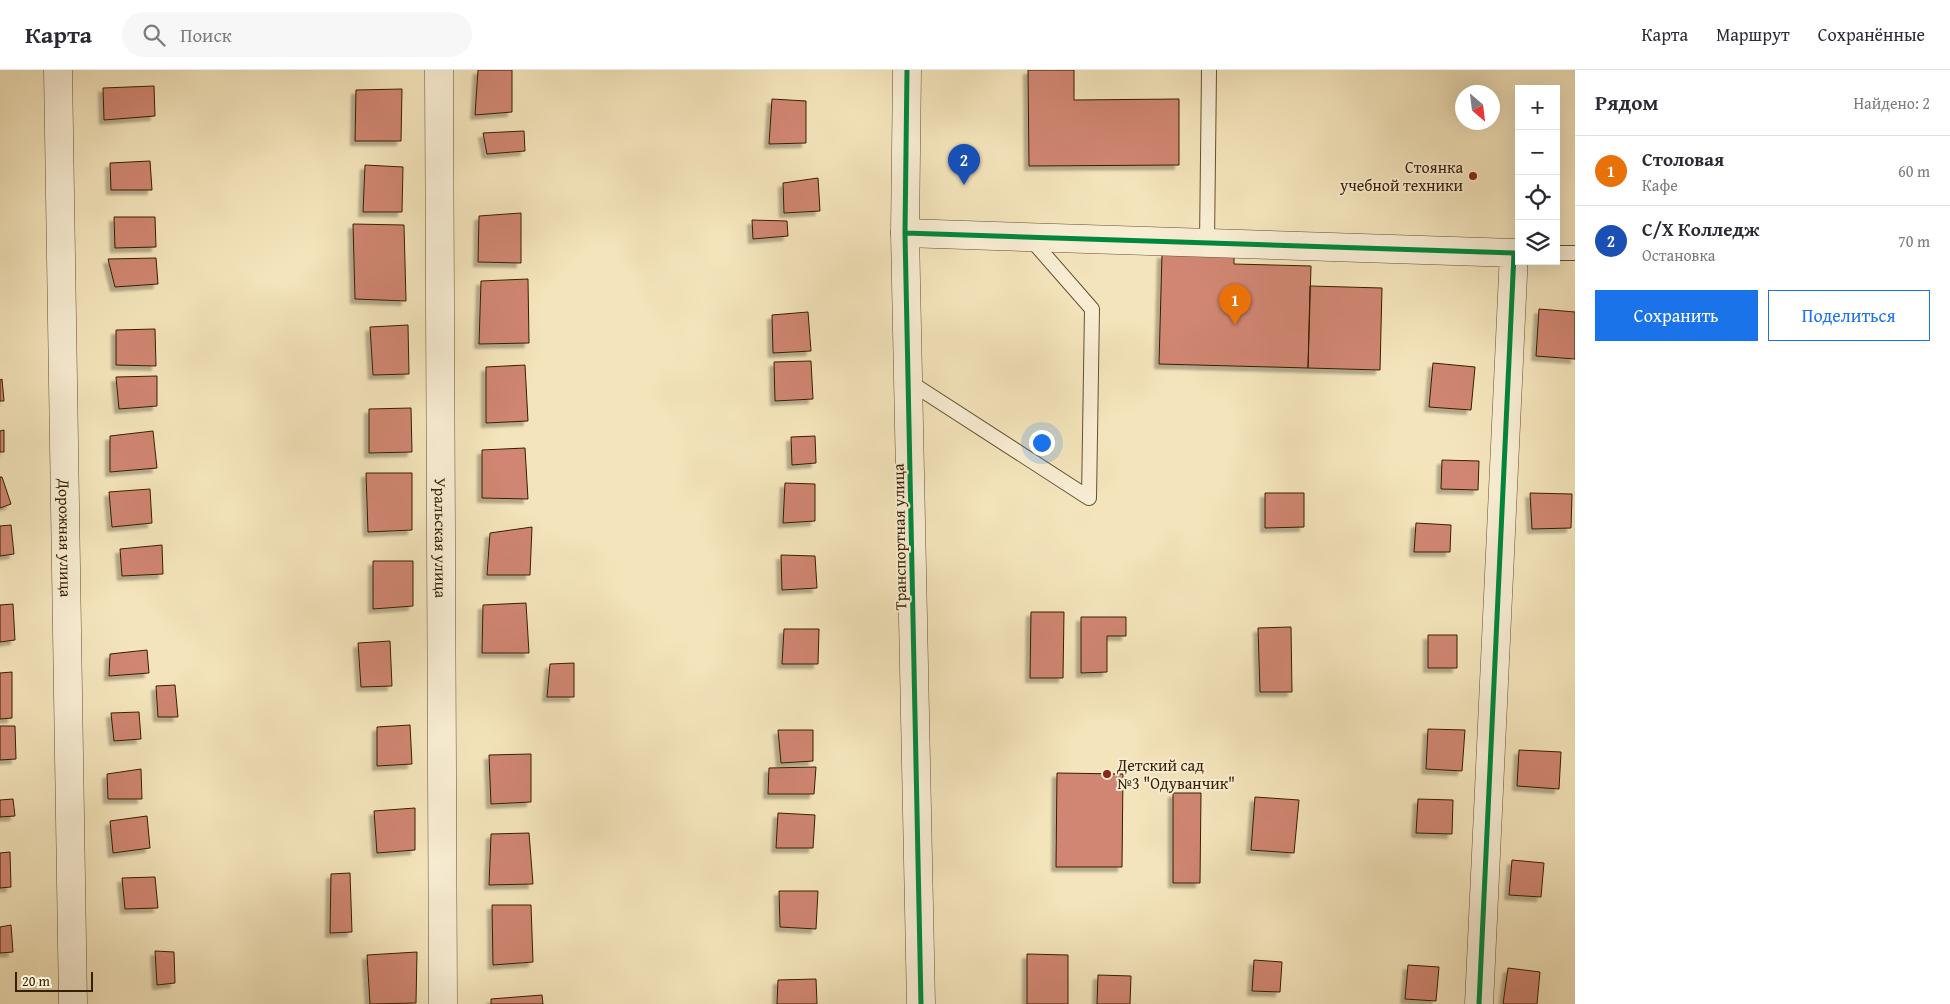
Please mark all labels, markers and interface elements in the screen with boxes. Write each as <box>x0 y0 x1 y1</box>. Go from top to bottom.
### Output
search box <box>122 12 472 57</box>
text: Карта <box>25 17 92 52</box>
icon: search <box>140 21 168 49</box>
text: Поиск <box>180 21 232 49</box>
text: Карта <box>1642 21 1688 48</box>
text: Маршрут <box>1716 21 1790 48</box>
text: Сохранённые <box>1818 21 1925 48</box>
north arrow <box>1455 85 1500 130</box>
map controls <box>1515 85 1560 265</box>
button: + <box>1515 85 1560 130</box>
text: Рядом <box>1595 87 1658 118</box>
text: Найдено: 2 <box>1853 91 1930 115</box>
button: − <box>1515 130 1560 175</box>
pin: 2 <box>948 144 980 185</box>
text: Столовая <box>1642 145 1724 173</box>
place label: Стоянка учебной техники <box>1339 155 1463 197</box>
text: 1 <box>1607 159 1615 183</box>
text: 60 m <box>1898 159 1930 183</box>
marker: Стоянка учебной техники <box>1467 170 1479 182</box>
text: Кафе <box>1642 173 1678 197</box>
button: locate <box>1515 175 1560 220</box>
text: С/Х Колледж <box>1642 215 1759 243</box>
button: layers <box>1515 220 1560 265</box>
text: 2 <box>1607 229 1615 253</box>
text: 70 m <box>1898 229 1930 253</box>
text: Остановка <box>1642 243 1715 267</box>
pin: 1 <box>1219 284 1251 325</box>
button: Сохранить <box>1595 290 1758 341</box>
button: Поделиться <box>1768 290 1930 341</box>
your location <box>1029 430 1055 456</box>
street label: Транспортная улица <box>886 463 912 611</box>
street label: Дорожная улица <box>53 477 78 598</box>
street label: Уральская улица <box>429 478 453 599</box>
place label: Детский сад №3 "Одуванчик" <box>1116 753 1235 795</box>
marker: Детский сад №3 "Одуванчик" <box>1101 768 1113 780</box>
scale bar <box>15 969 92 992</box>
text: 20 m <box>22 971 50 991</box>

